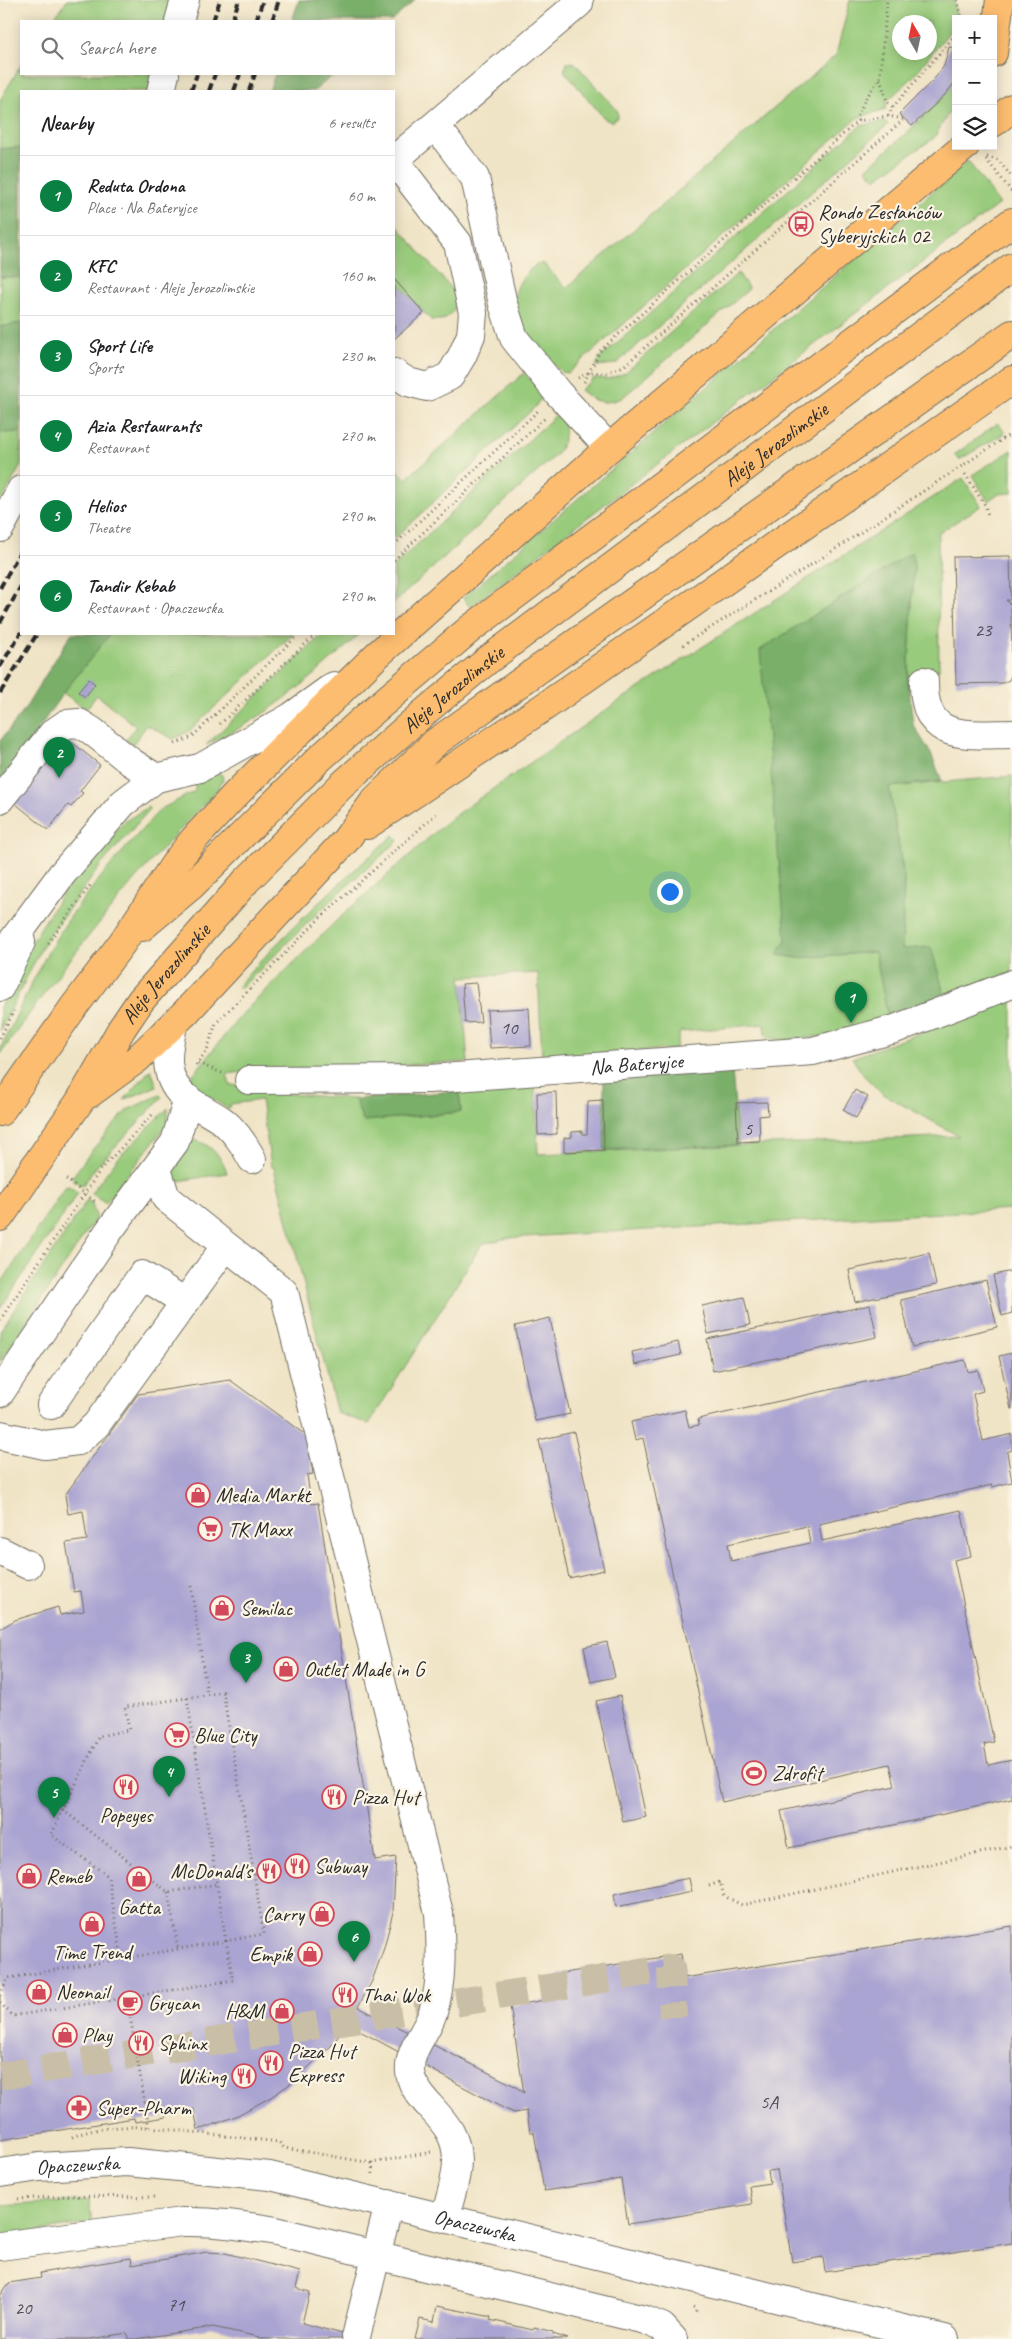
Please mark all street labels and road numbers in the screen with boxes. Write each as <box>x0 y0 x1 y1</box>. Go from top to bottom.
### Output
street label: Aleje Jerozolimskie <box>718 396 834 492</box>
street label: Aleje Jerozolimskie <box>397 639 510 739</box>
street label: Aleje Jerozolimskie <box>116 917 217 1029</box>
street label: Na Bateryjce <box>589 1047 686 1080</box>
street label: Opaczewska <box>35 2149 122 2180</box>
street label: Opaczewska <box>431 2203 520 2248</box>

